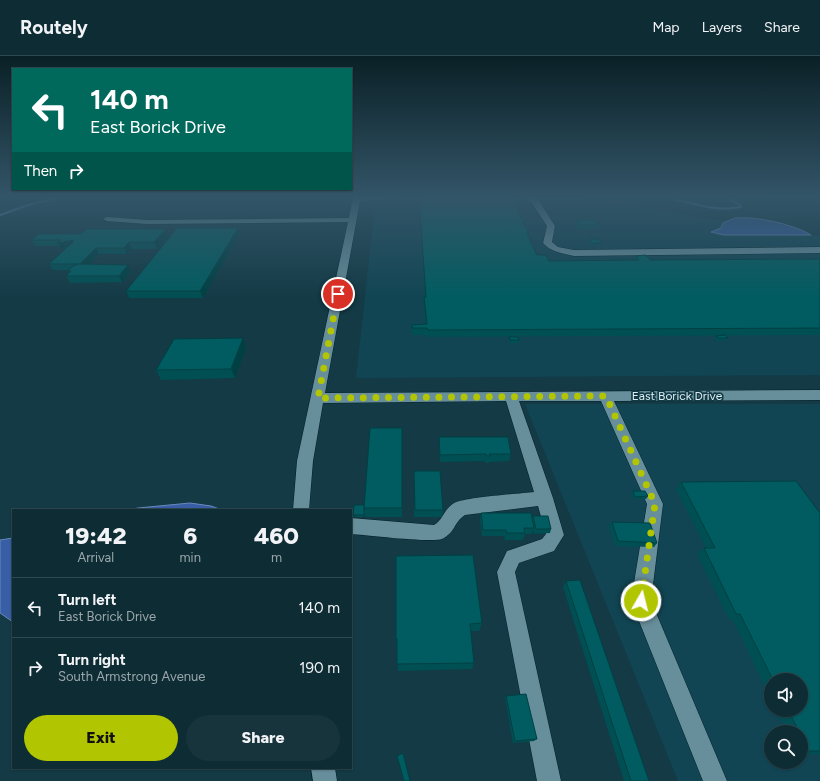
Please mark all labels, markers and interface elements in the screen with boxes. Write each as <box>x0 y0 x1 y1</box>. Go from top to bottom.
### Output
text: Routely <box>20 16 88 39</box>
text: Map <box>652 19 680 36</box>
text: Layers <box>702 19 742 36</box>
text: Share <box>764 19 800 36</box>
text: 140 m <box>90 82 169 116</box>
icon: left <box>24 84 76 136</box>
text: East Borick Drive <box>90 116 226 138</box>
icon: right <box>65 160 87 182</box>
text: Then <box>24 162 57 180</box>
pin <box>321 277 355 311</box>
icon: arrive <box>327 283 349 305</box>
street label: East Borick Drive <box>632 389 723 403</box>
text: 19:42 <box>65 521 127 550</box>
text: 6 <box>183 521 197 550</box>
text: 460 <box>254 521 299 550</box>
text: Arrival <box>77 550 114 565</box>
text: min <box>180 550 201 565</box>
text: m <box>271 550 282 565</box>
position arrow <box>620 580 662 622</box>
text: Turn left <box>58 591 116 609</box>
icon: left <box>24 597 46 619</box>
text: 140 m <box>298 599 340 617</box>
text: East Borick Drive <box>58 609 156 624</box>
text: Turn right <box>58 651 126 669</box>
icon: right <box>24 657 46 679</box>
text: 190 m <box>299 659 340 677</box>
text: South Armstrong Avenue <box>58 669 205 684</box>
map controls <box>764 673 808 769</box>
button: sound <box>764 673 808 717</box>
button: Exit <box>24 715 178 761</box>
button: Share <box>186 715 340 761</box>
button: search <box>764 725 808 769</box>

